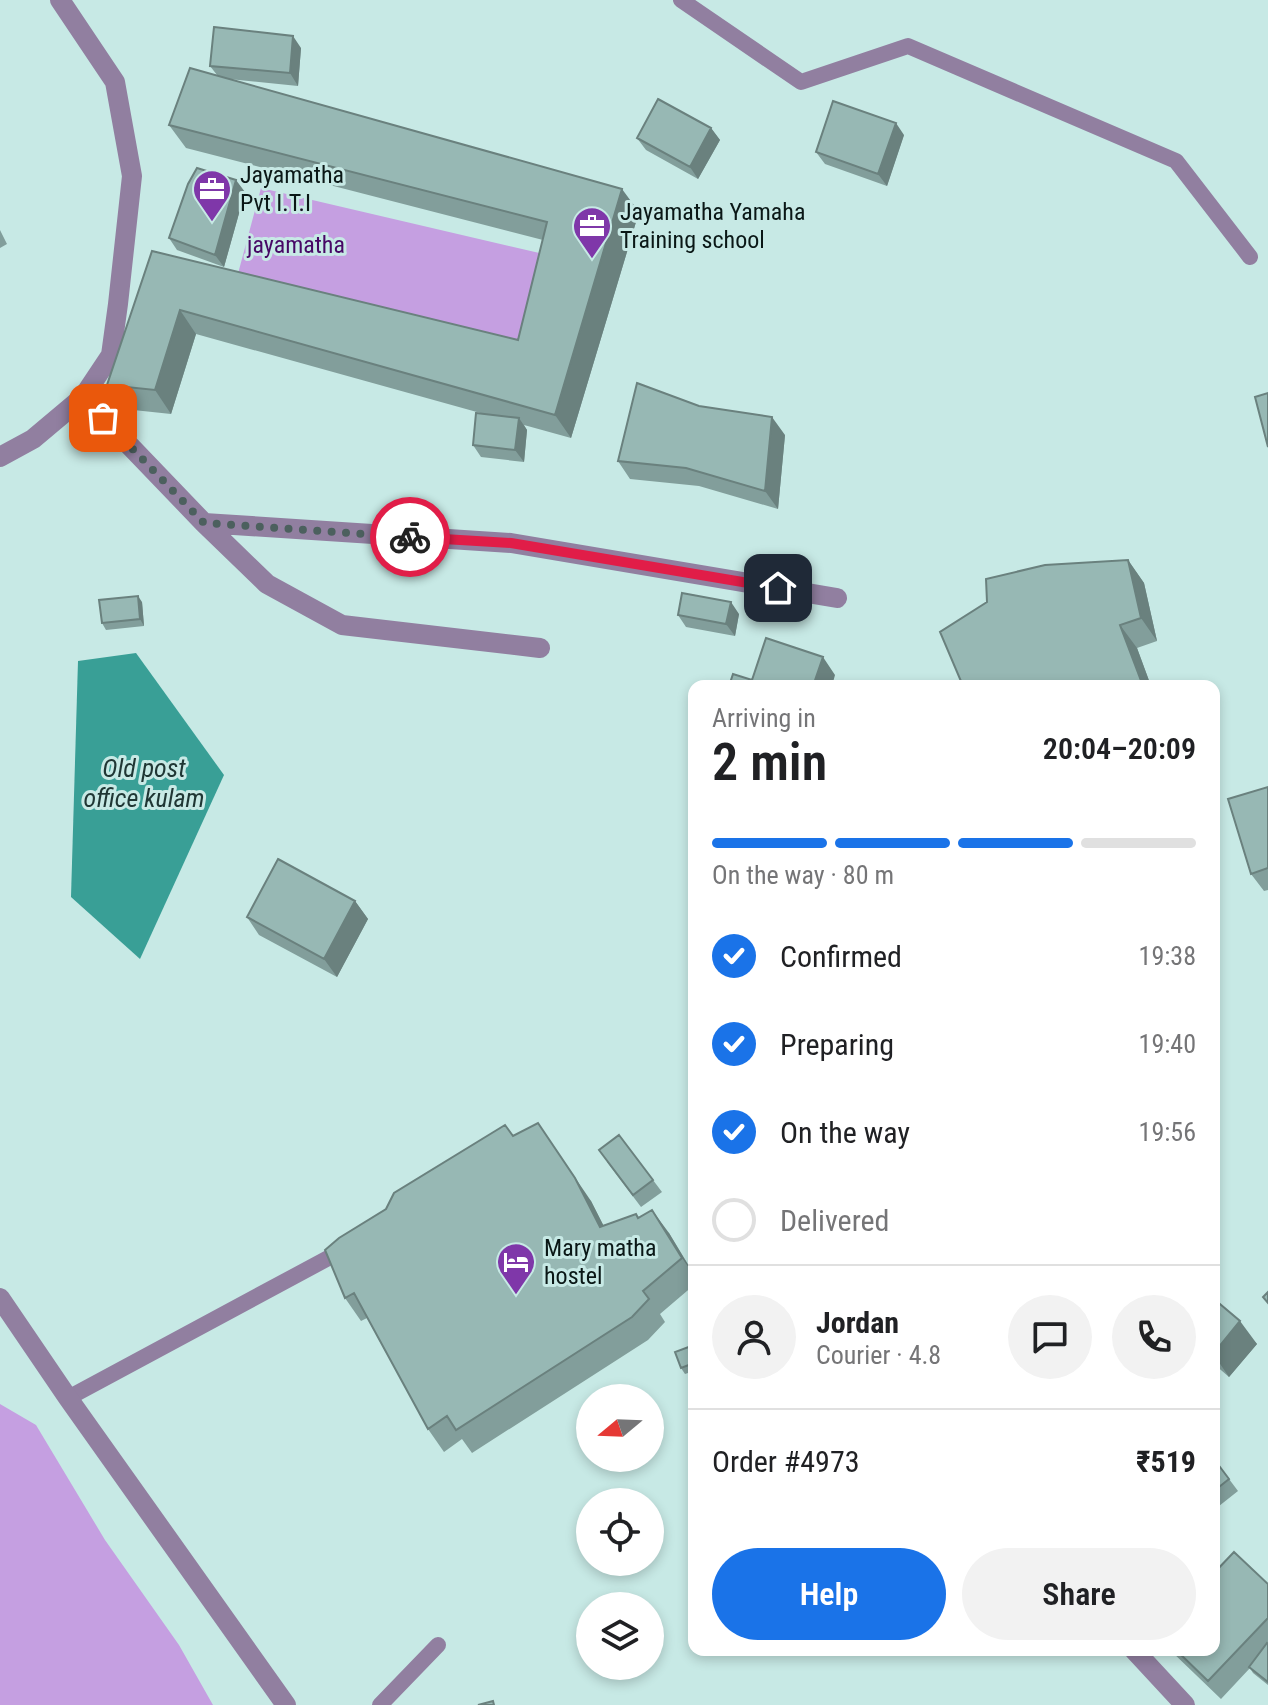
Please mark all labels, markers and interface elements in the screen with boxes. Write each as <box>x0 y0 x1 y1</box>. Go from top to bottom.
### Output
place label: Jayamatha Pvt I.T.I <box>240 161 344 217</box>
office icon: Jayamatha Pvt I.T.I <box>191 168 233 223</box>
place label: Jayamatha Yamaha Training school <box>620 198 805 254</box>
office icon: Jayamatha Yamaha Training school <box>571 205 613 260</box>
park label: jayamatha <box>246 231 345 259</box>
pin <box>69 384 137 452</box>
icon: bag <box>81 396 125 440</box>
courier <box>370 497 450 577</box>
icon: bike <box>388 515 432 559</box>
pin <box>744 554 812 622</box>
icon: home <box>756 566 800 610</box>
text: Arriving in <box>712 703 816 733</box>
text: 20:04–20:09 <box>1043 731 1196 766</box>
text: 2 min <box>712 732 827 793</box>
water label: Old post office kulam <box>83 753 205 813</box>
text: On the way · 80 m <box>712 860 894 890</box>
icon: check <box>712 934 756 978</box>
text: Confirmed <box>780 939 902 974</box>
text: 19:38 <box>1139 941 1196 971</box>
icon: check <box>712 1022 756 1066</box>
text: Preparing <box>780 1027 894 1062</box>
text: 19:40 <box>1139 1029 1196 1059</box>
icon: check <box>712 1110 756 1154</box>
text: On the way <box>780 1115 910 1150</box>
text: 19:56 <box>1139 1117 1196 1147</box>
text: Delivered <box>780 1203 889 1238</box>
place label: Mary matha hostel <box>544 1234 656 1290</box>
hotel icon: Mary matha hostel <box>495 1241 537 1296</box>
button: person <box>712 1295 796 1379</box>
button: chat <box>1008 1295 1092 1379</box>
button: phone <box>1112 1295 1196 1379</box>
text: Jordan <box>816 1305 899 1340</box>
text: Courier · 4.8 <box>816 1340 941 1370</box>
north arrow <box>576 1384 664 1472</box>
map controls <box>576 1384 664 1680</box>
text: Order #4973 <box>712 1444 860 1479</box>
text: ₹519 <box>1136 1444 1196 1479</box>
button: locate <box>576 1488 664 1576</box>
button: Help <box>712 1548 946 1640</box>
button: Share <box>962 1548 1196 1640</box>
button: layers <box>576 1592 664 1680</box>

